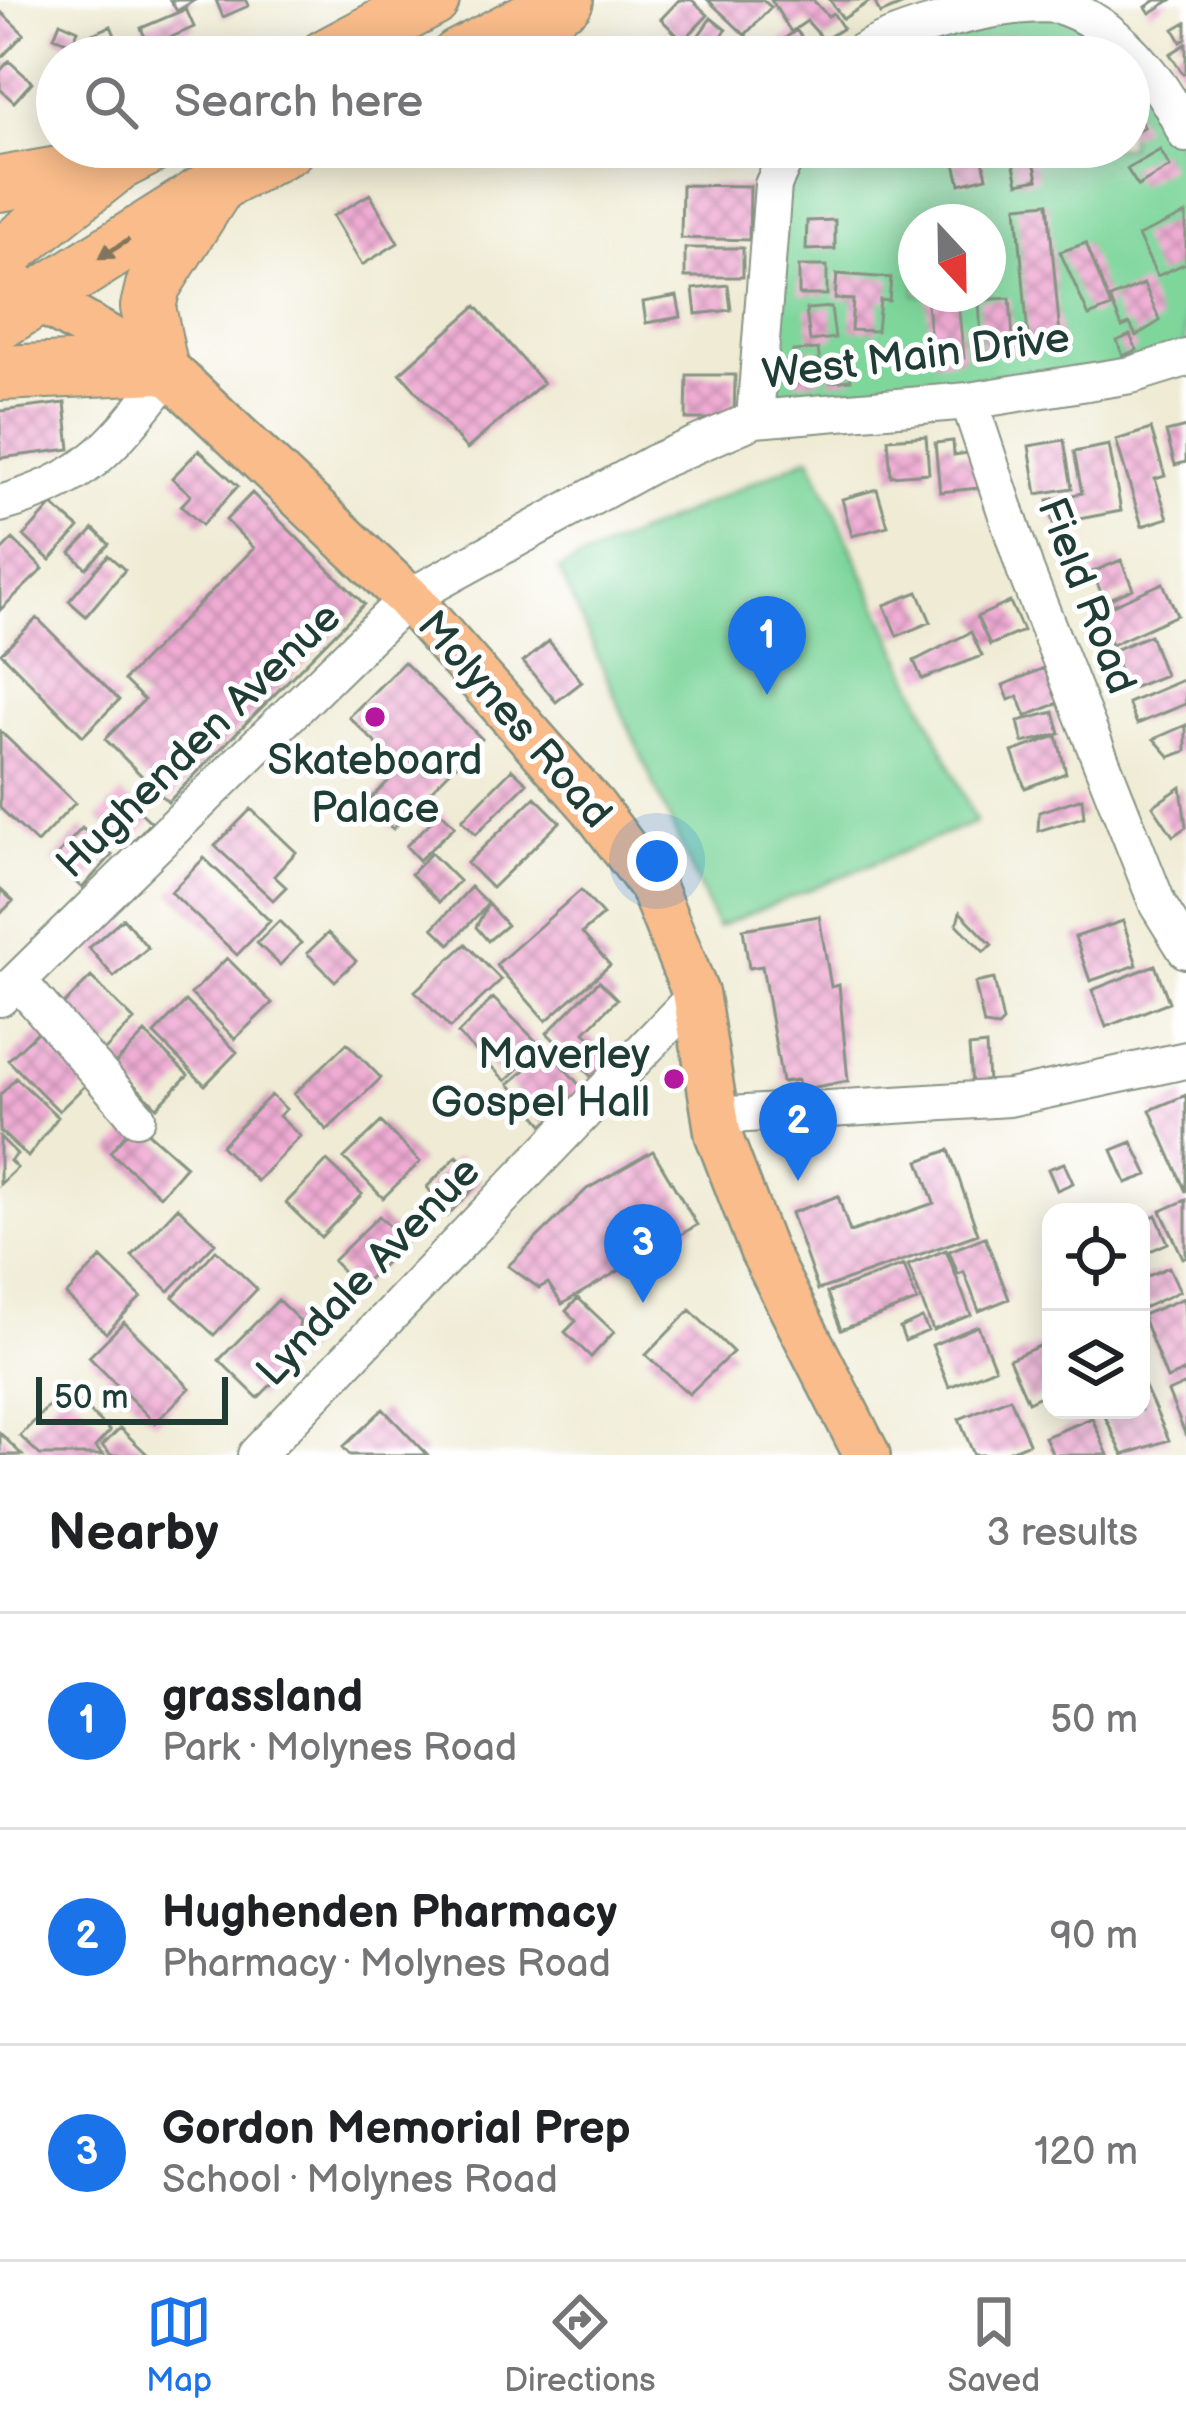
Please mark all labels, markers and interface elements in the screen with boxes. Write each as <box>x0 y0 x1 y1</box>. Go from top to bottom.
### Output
search box <box>36 36 1150 168</box>
icon: search <box>78 69 144 135</box>
text: Search here <box>174 75 423 130</box>
north arrow <box>898 204 1006 312</box>
one-way arrow <box>98 237 131 259</box>
street label: West Main Drive <box>759 313 1073 401</box>
street label: Field Road <box>1025 491 1147 701</box>
street label: Hughenden Avenue <box>46 592 352 890</box>
pin: 1 <box>728 596 806 695</box>
street label: Molynes Road <box>406 601 622 839</box>
marker: Skateboard Palace <box>362 704 388 730</box>
place label: Skateboard Palace <box>267 736 483 835</box>
your location <box>627 831 687 891</box>
place label: Maverley Gospel Hall <box>431 1030 650 1129</box>
marker: Maverley Gospel Hall <box>661 1066 687 1092</box>
pin: 2 <box>759 1082 837 1181</box>
street label: Lyndale Avenue <box>247 1147 491 1397</box>
map controls <box>1042 1203 1150 1419</box>
button: locate <box>1042 1203 1150 1311</box>
pin: 3 <box>604 1204 682 1303</box>
button: layers <box>1042 1311 1150 1419</box>
scale bar <box>36 1371 228 1424</box>
text: 50 m <box>54 1378 129 1418</box>
text: Nearby <box>48 1503 219 1564</box>
text: 3 results <box>986 1510 1138 1557</box>
text: grassland <box>162 1670 363 1725</box>
text: 1 <box>79 1697 95 1744</box>
text: 50 m <box>1050 1697 1138 1744</box>
text: Park · Molynes Road <box>162 1725 517 1772</box>
text: Hughenden Pharmacy <box>162 1886 617 1941</box>
text: 2 <box>75 1913 99 1960</box>
text: 90 m <box>1050 1913 1138 1960</box>
text: Pharmacy · Molynes Road <box>162 1941 611 1988</box>
text: Gordon Memorial Prep <box>162 2102 631 2157</box>
text: 3 <box>76 2129 98 2176</box>
text: 120 m <box>1034 2129 1138 2176</box>
text: School · Molynes Road <box>162 2157 558 2204</box>
tab: Map <box>146 2289 212 2401</box>
tab: Directions <box>504 2289 656 2401</box>
tab: Saved <box>947 2289 1040 2401</box>

